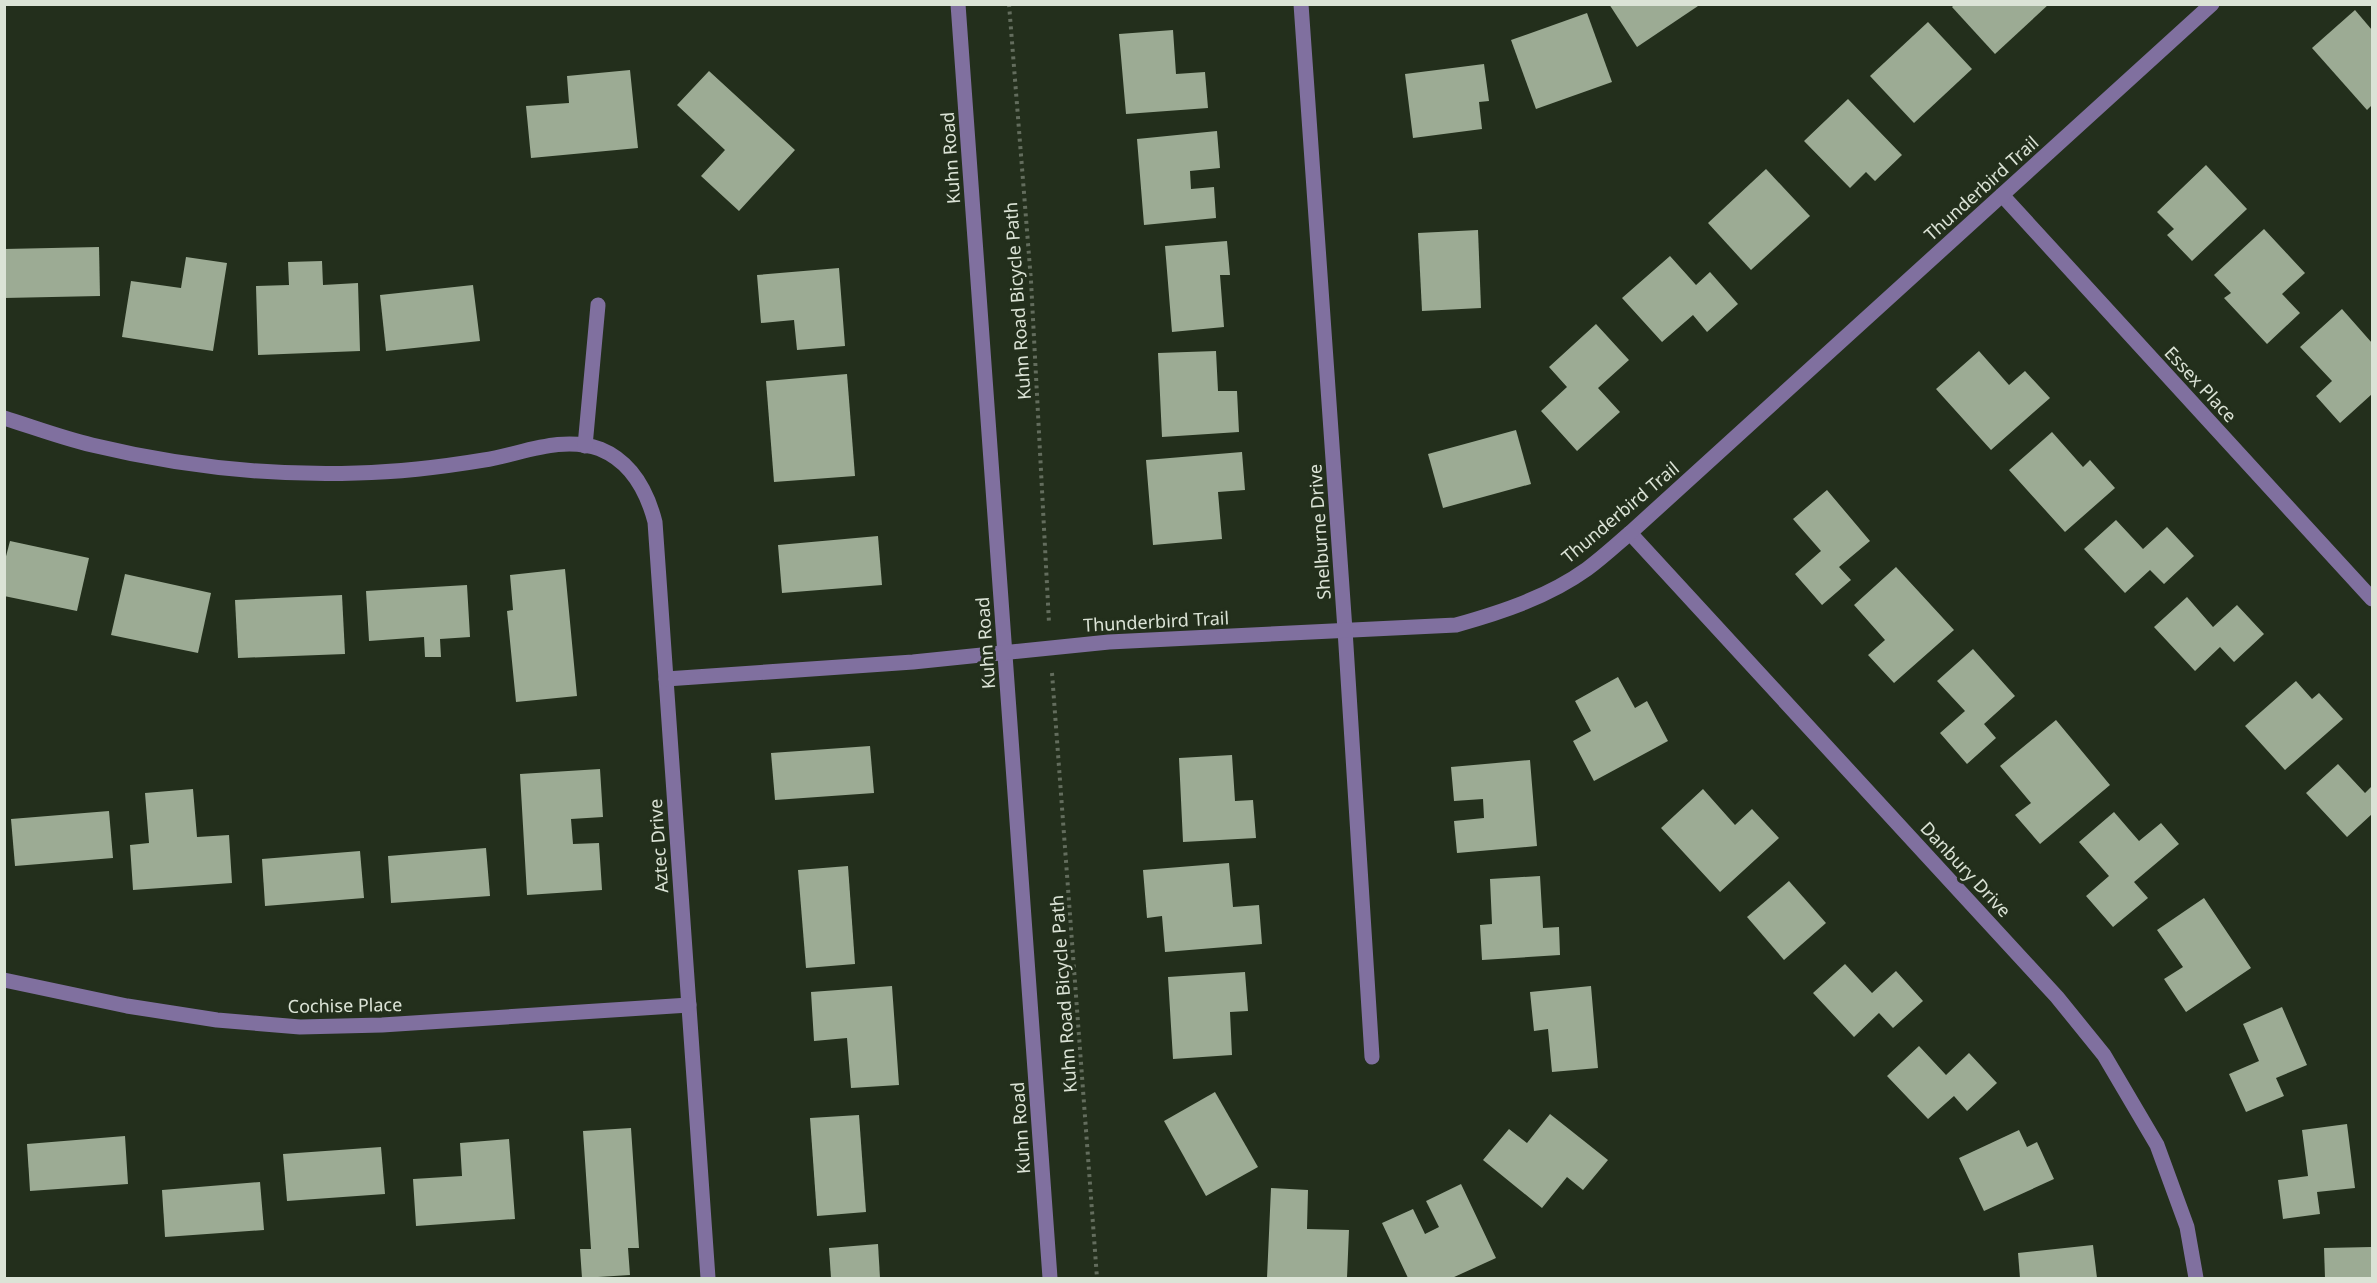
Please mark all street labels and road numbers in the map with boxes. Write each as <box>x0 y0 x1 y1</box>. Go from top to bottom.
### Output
street label: Kuhn Road <box>935 111 965 205</box>
street label: Thunderbird Trail <box>1919 130 2043 246</box>
street label: Kuhn Road Bicycle Path <box>998 201 1036 401</box>
street label: Essex Place <box>2160 341 2242 427</box>
street label: Thunderbird Trail <box>1556 456 1684 568</box>
street label: Shelburne Drive <box>1302 463 1336 601</box>
street label: Kuhn Road <box>970 596 1000 690</box>
street label: Thunderbird Trail <box>1082 605 1230 637</box>
street label: Aztec Drive <box>643 798 673 894</box>
street label: Danbury Drive <box>1915 816 2017 922</box>
street label: Kuhn Road Bicycle Path <box>1044 894 1082 1094</box>
street label: Cochise Place <box>288 992 402 1018</box>
street label: Kuhn Road <box>1005 1081 1035 1175</box>

